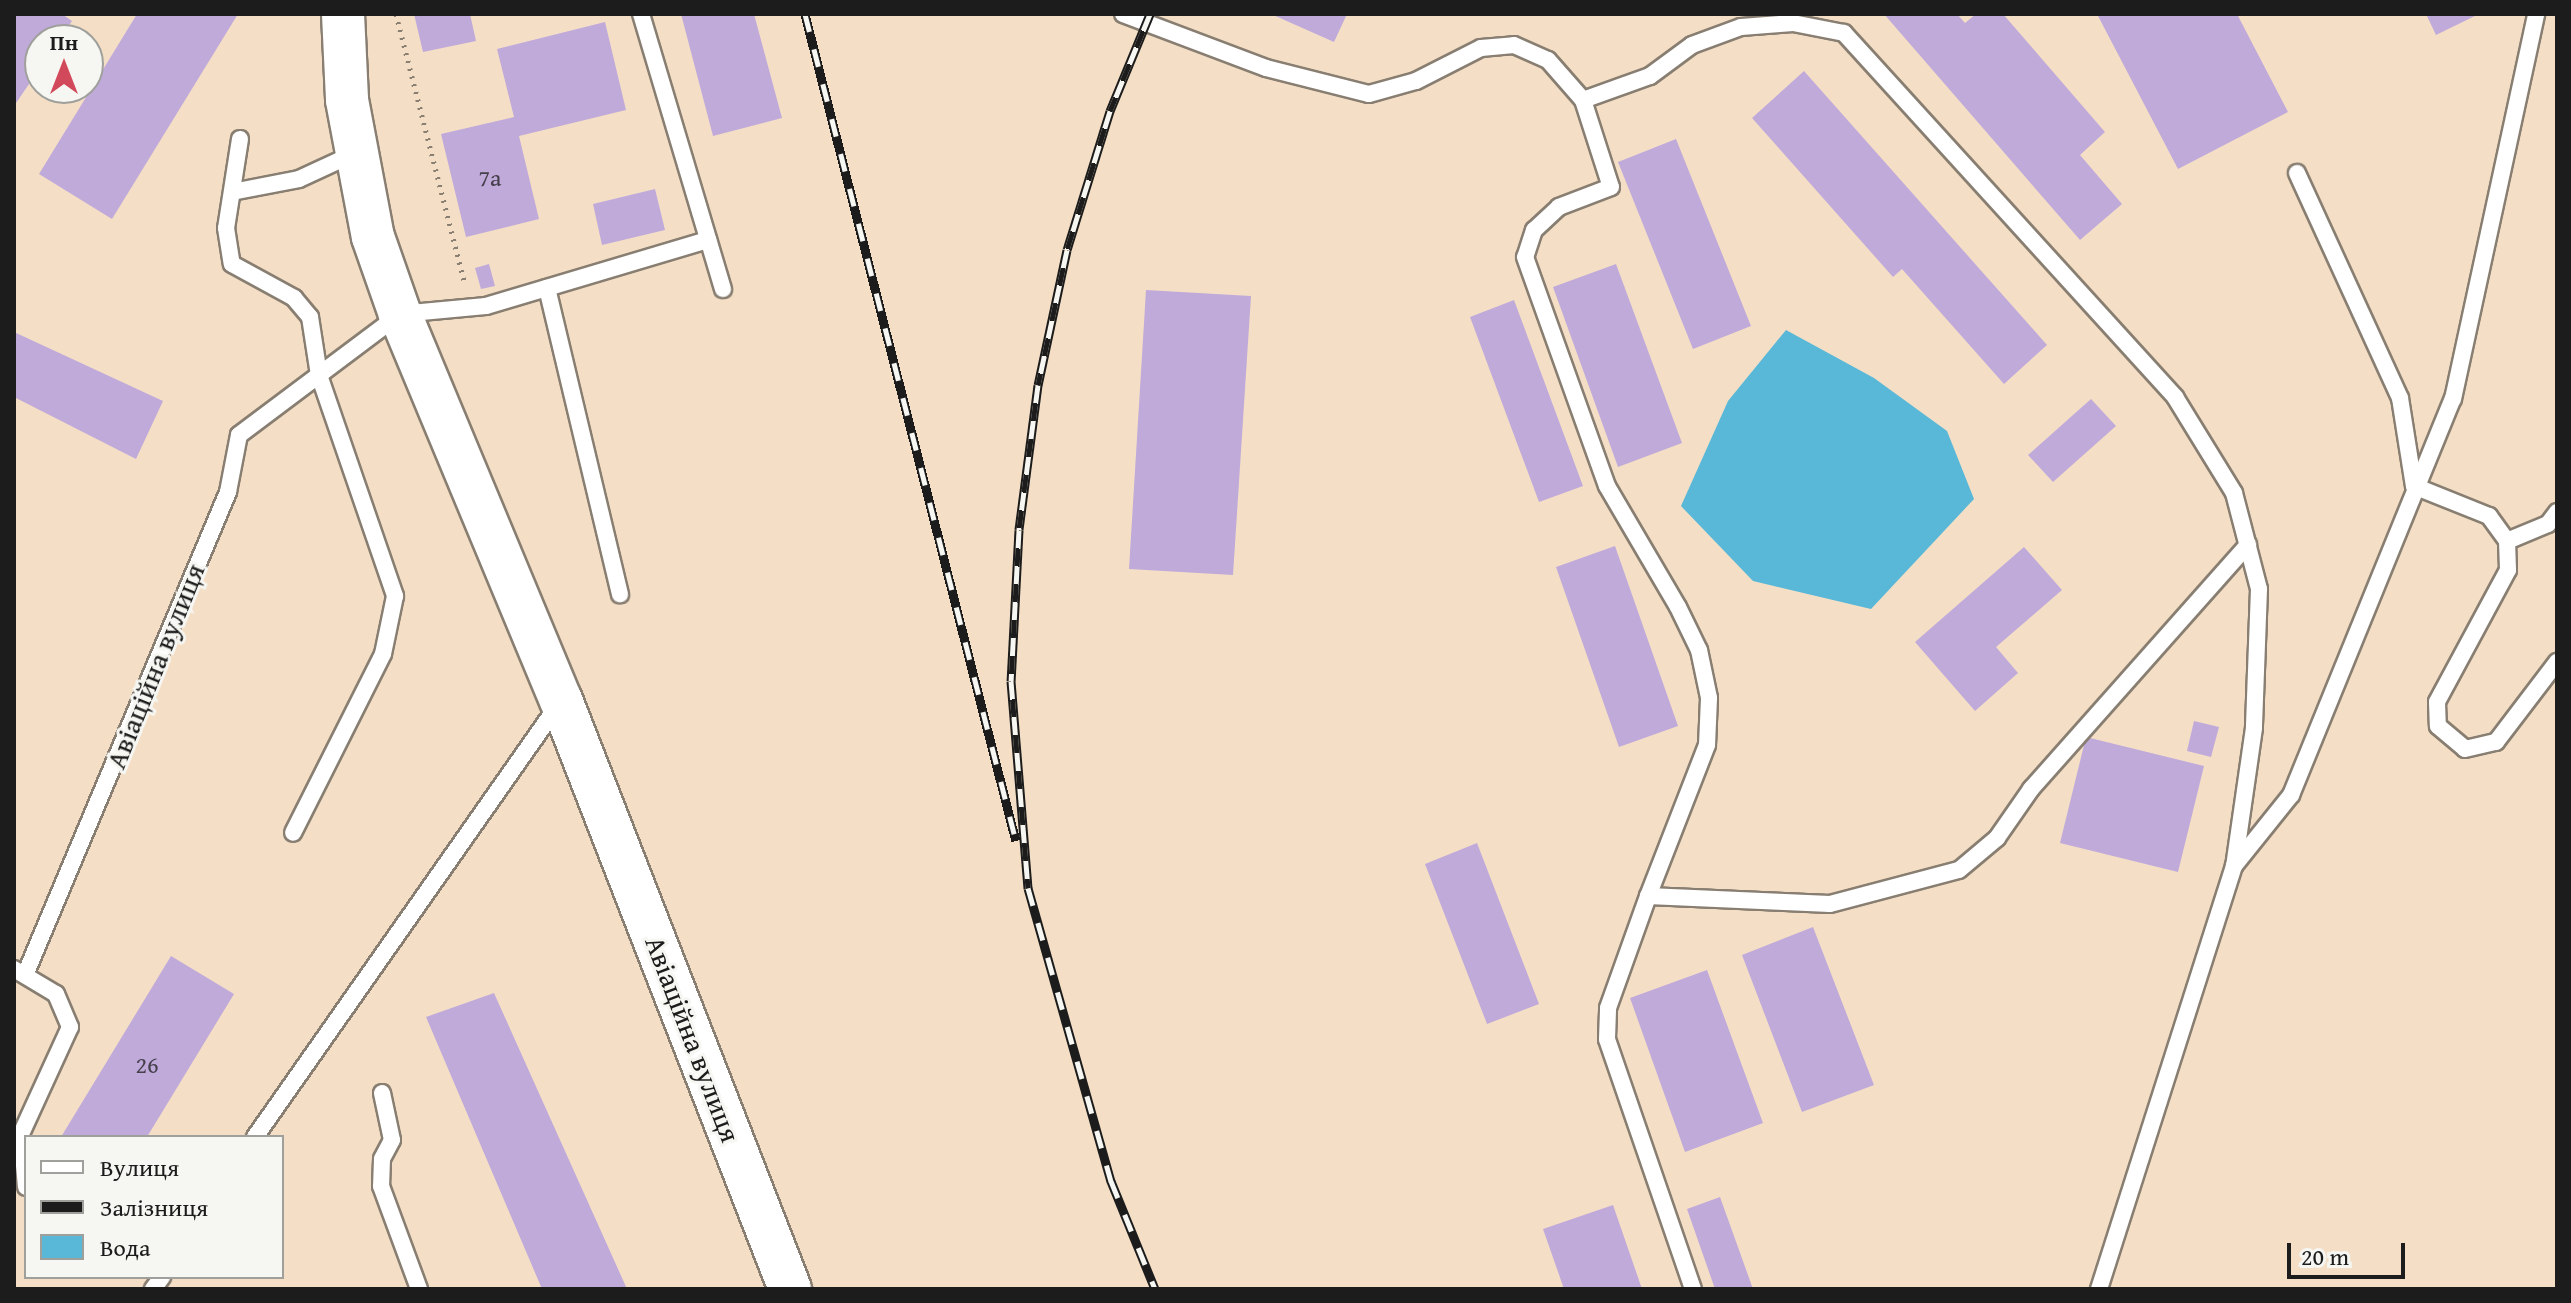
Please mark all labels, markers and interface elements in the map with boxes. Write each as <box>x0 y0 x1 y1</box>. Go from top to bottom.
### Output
north arrow <box>24 24 104 104</box>
text: Пн <box>50 26 78 58</box>
house number: 7а <box>479 164 501 192</box>
street label: Авіаційна вулиця <box>99 559 211 773</box>
street label: Авіаційна вулиця <box>638 931 748 1147</box>
house number: 26 <box>135 1051 159 1079</box>
legend <box>24 1135 284 1279</box>
text: Вулиця <box>100 1150 179 1185</box>
text: Залізниця <box>100 1190 208 1225</box>
scale bar <box>2291 1227 2409 1277</box>
text: Вода <box>100 1230 150 1265</box>
text: 20 m <box>2301 1239 2349 1274</box>

